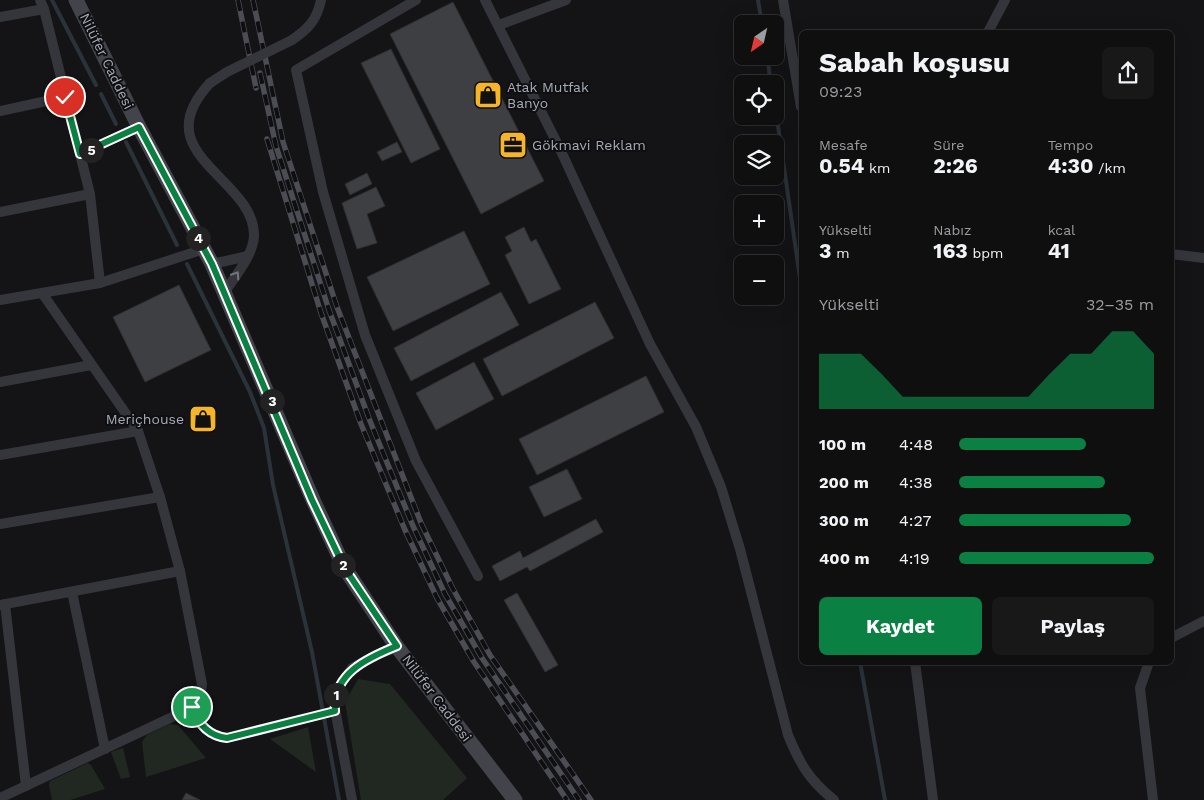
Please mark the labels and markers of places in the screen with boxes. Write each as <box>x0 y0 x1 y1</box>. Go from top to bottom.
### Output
pin <box>44 76 86 118</box>
place label: Atak Mutfak Banyo <box>507 79 589 111</box>
shop icon: Atak Mutfak Banyo <box>473 80 503 110</box>
office icon: Gökmavi Reklam <box>498 130 528 160</box>
place label: Gökmavi Reklam <box>532 137 646 153</box>
pin: 5 <box>78 138 104 162</box>
pin: 4 <box>186 226 210 250</box>
pin: 3 <box>260 388 284 414</box>
shop icon: Meriçhouse <box>188 404 218 434</box>
place label: Meriçhouse <box>106 411 184 427</box>
pin: 2 <box>330 552 356 578</box>
pin: 1 <box>324 682 348 708</box>
pin <box>171 686 213 728</box>

